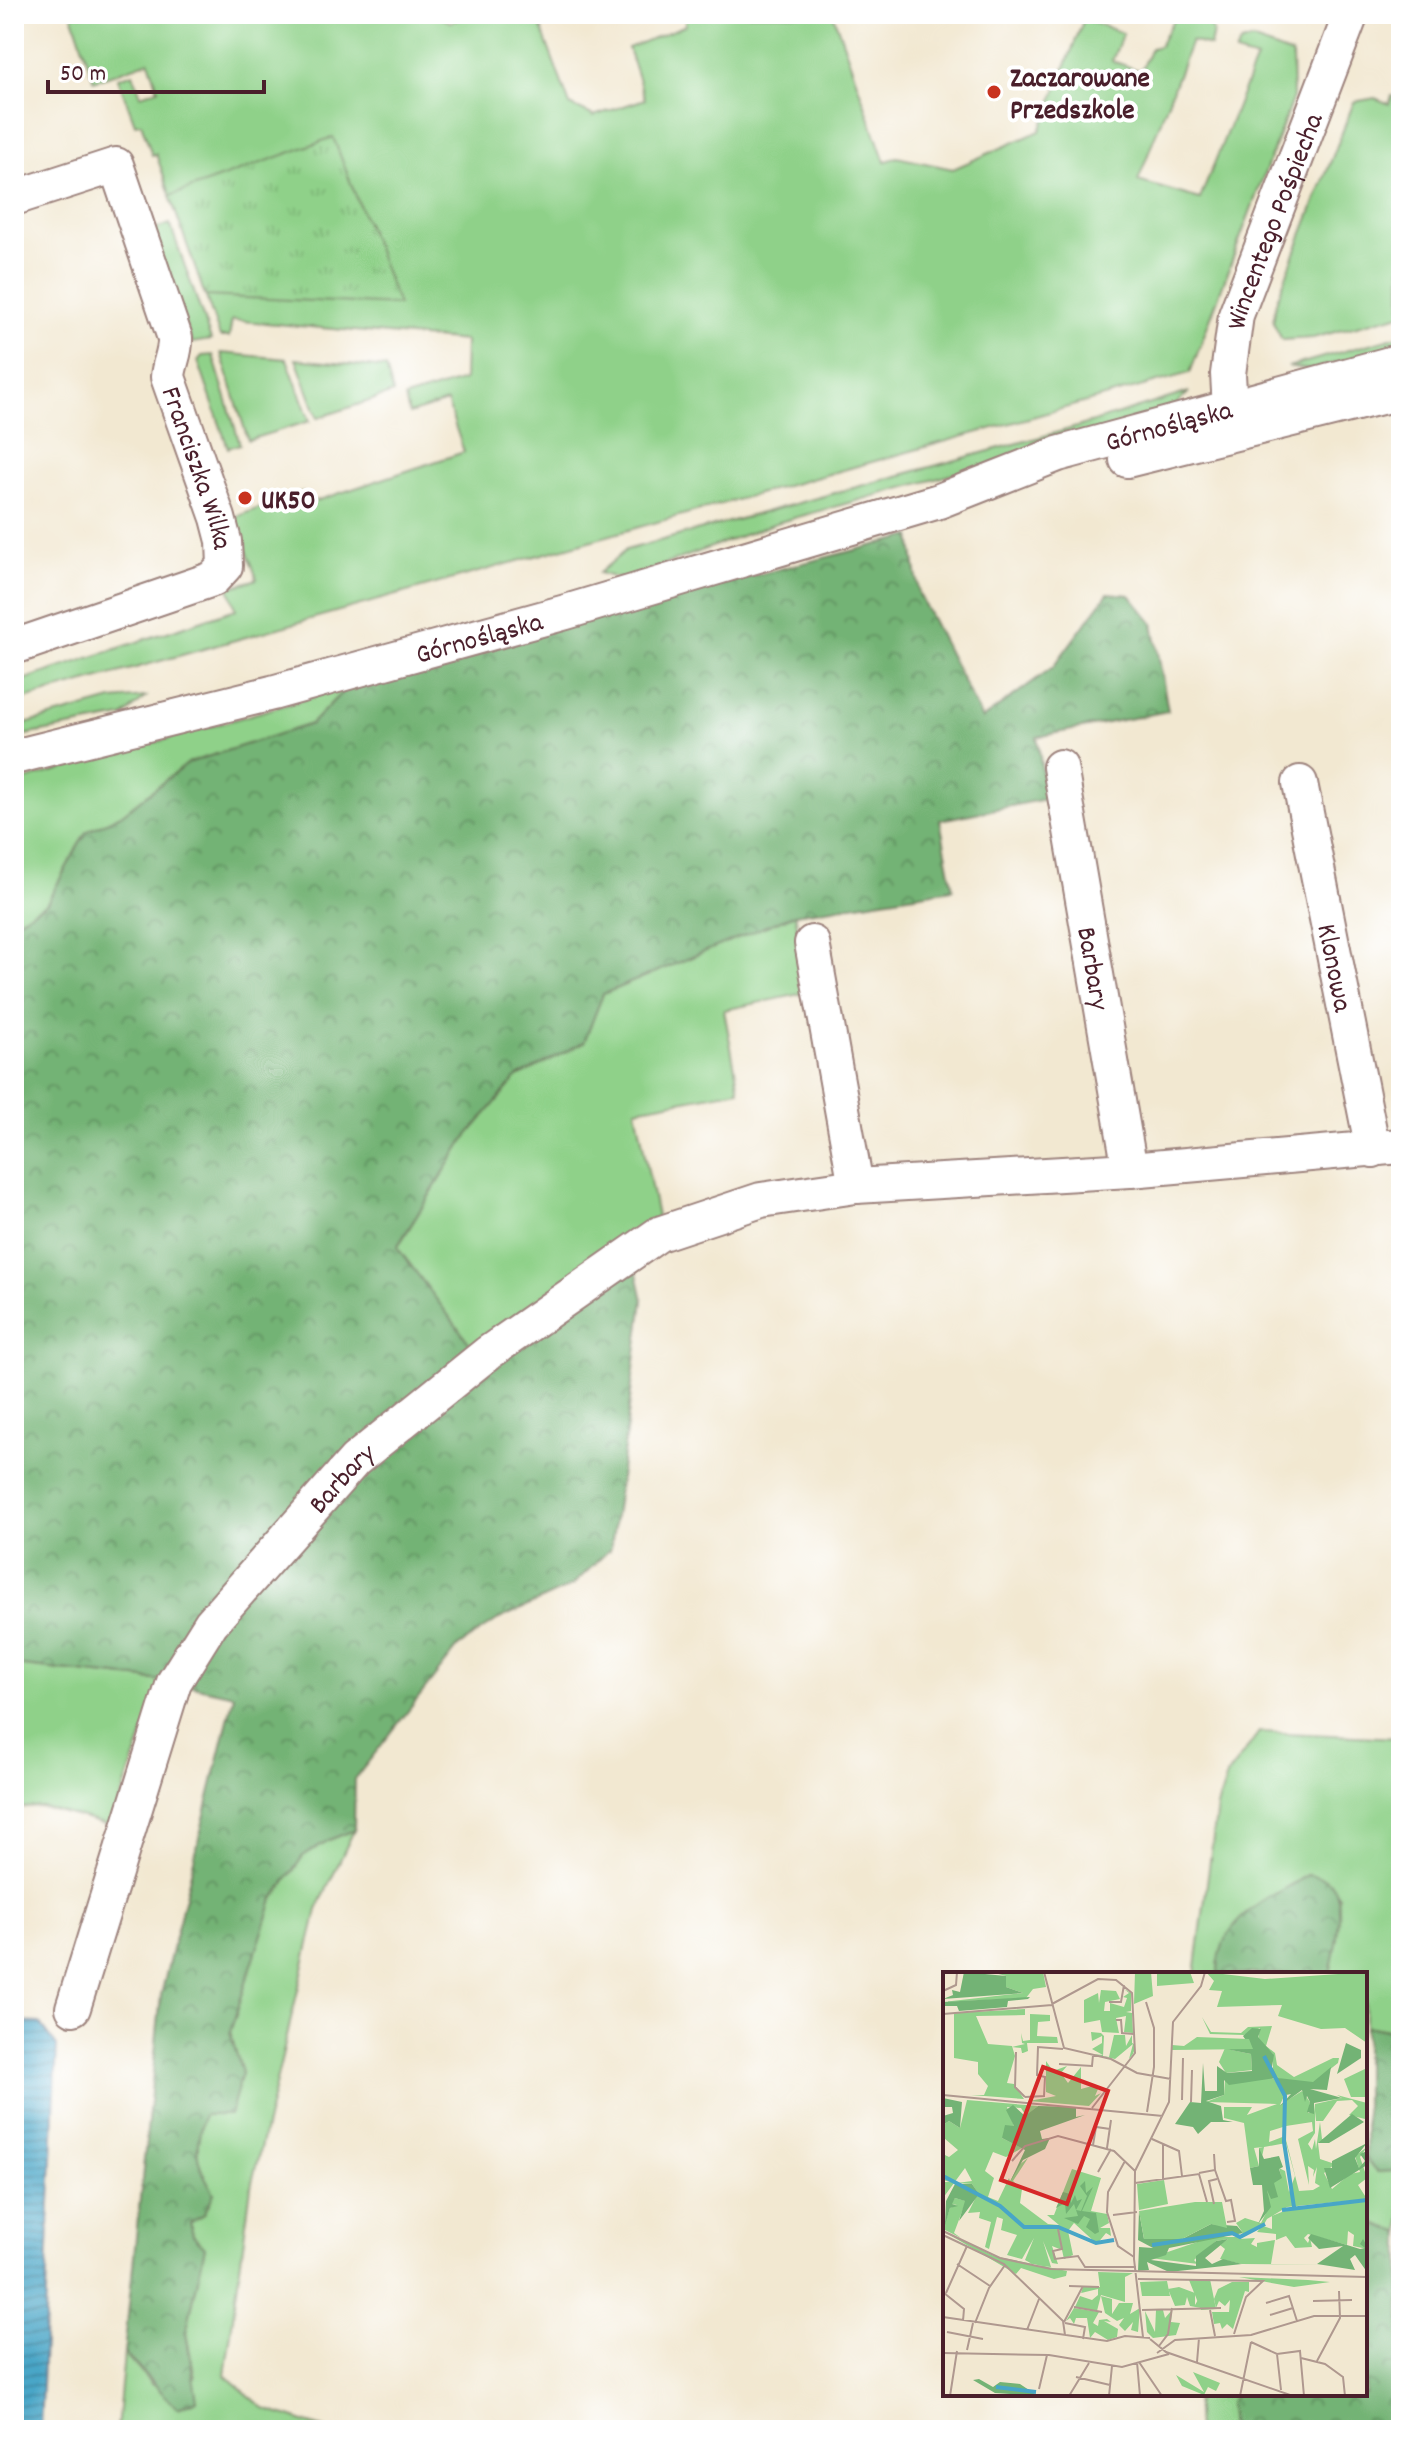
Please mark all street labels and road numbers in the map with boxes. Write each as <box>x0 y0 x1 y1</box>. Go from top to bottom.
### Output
street label: Wincentego Pośpiecha <box>1219 107 1337 332</box>
street label: Franciszka Wilka <box>148 382 239 551</box>
street label: Górnośląska <box>1101 392 1238 465</box>
street label: Górnośląska <box>412 604 549 677</box>
street label: Klonowa <box>1304 921 1360 1017</box>
street label: Barbary <box>1063 924 1117 1014</box>
street label: Barbary <box>301 1436 386 1525</box>

